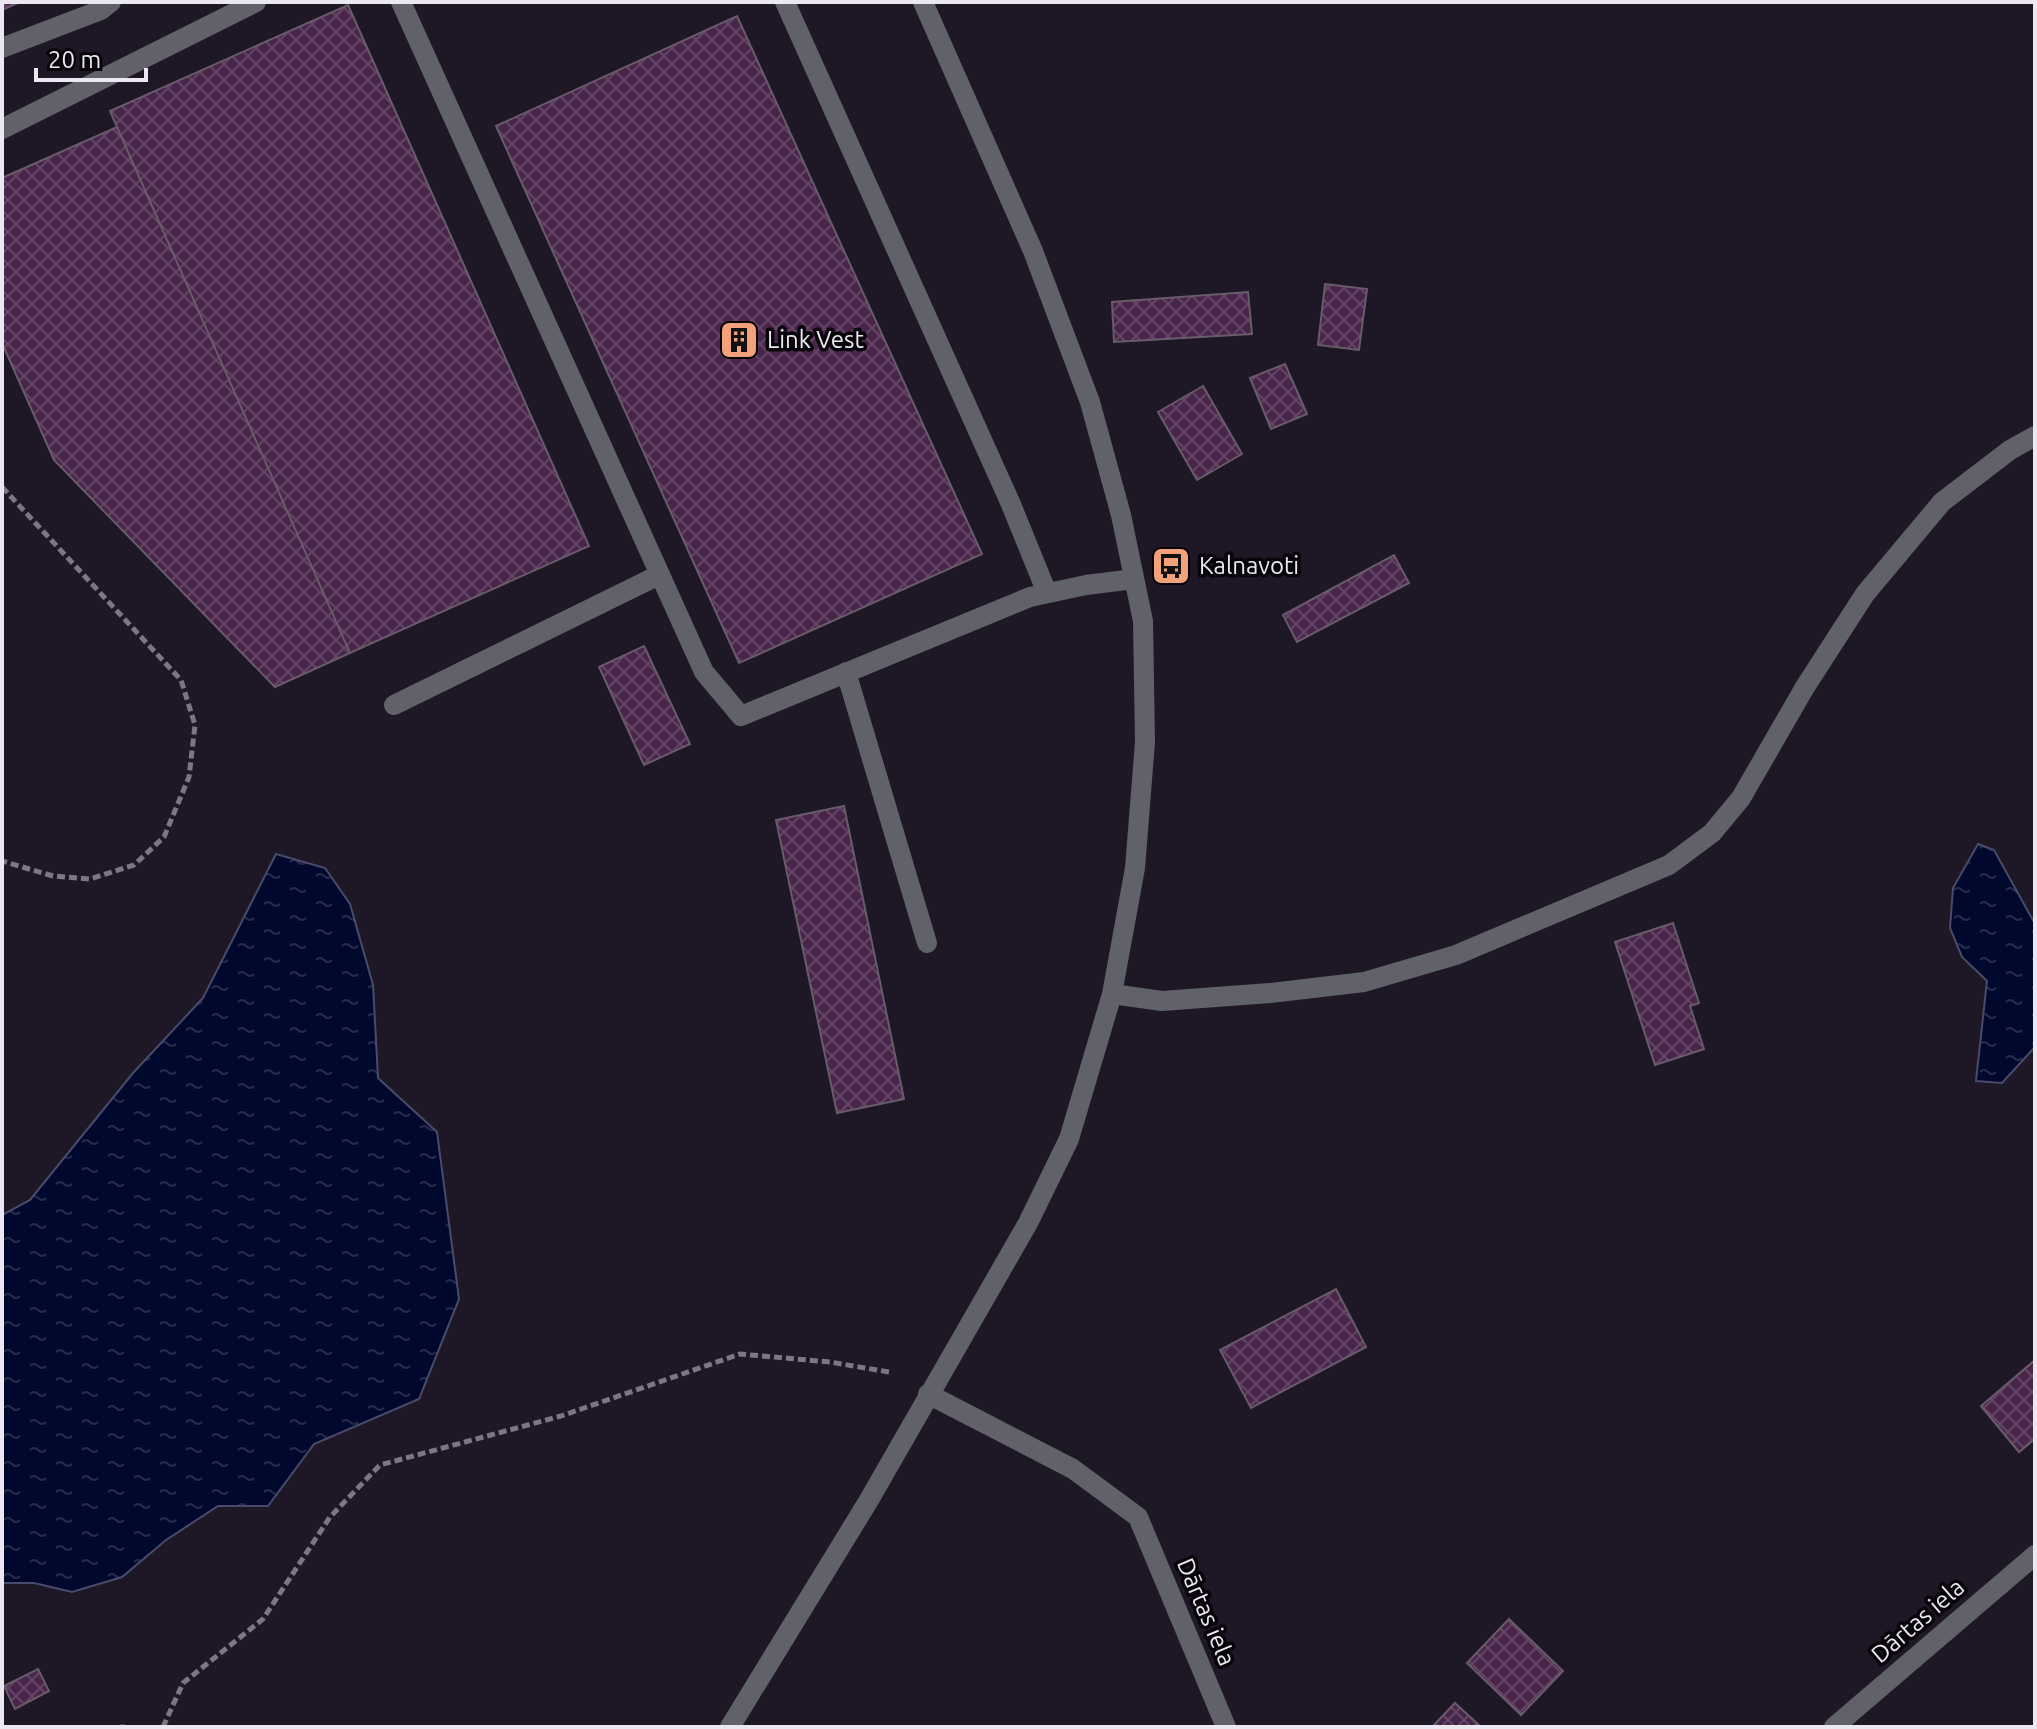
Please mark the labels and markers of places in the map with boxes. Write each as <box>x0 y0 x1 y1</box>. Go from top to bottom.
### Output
building icon: Link Vest <box>718 319 760 361</box>
place label: Link Vest <box>767 326 864 353</box>
bus stop icon: Kalnavoti <box>1150 545 1192 587</box>
place label: Kalnavoti <box>1199 552 1299 579</box>

